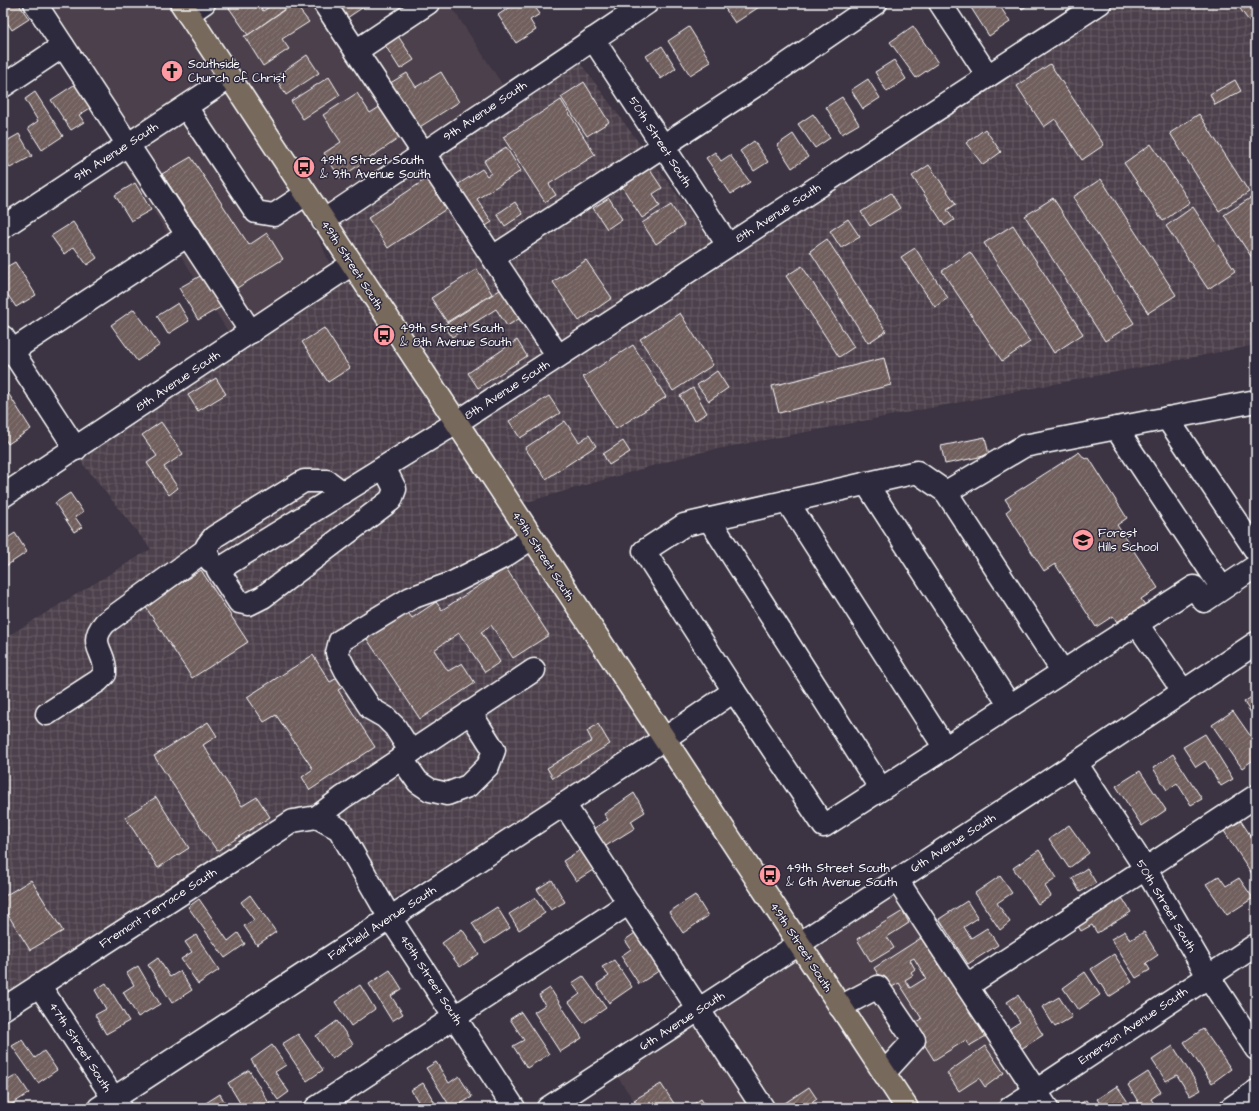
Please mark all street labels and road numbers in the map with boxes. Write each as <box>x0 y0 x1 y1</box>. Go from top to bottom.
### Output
street label: 9th Avenue South <box>440 77 530 145</box>
street label: 50th Street South <box>624 93 696 191</box>
street label: 9th Avenue South <box>70 118 162 186</box>
street label: 8th Avenue South <box>732 179 824 247</box>
street label: 49th Street South <box>317 217 387 313</box>
street label: 8th Avenue South <box>132 346 224 416</box>
street label: 8th Avenue South <box>461 356 553 424</box>
street label: 49th Street South <box>508 508 578 604</box>
street label: 6th Avenue South <box>907 809 999 877</box>
street label: 50th Street South <box>1132 857 1200 955</box>
street label: Fremont Terrace South <box>96 864 220 952</box>
street label: Fairfield Avenue South <box>324 881 440 965</box>
street label: 49th Street South <box>766 899 836 995</box>
street label: 48th Street South <box>395 931 467 1029</box>
street label: Emerson Avenue South <box>1075 983 1191 1069</box>
street label: 6th Avenue South <box>636 987 728 1055</box>
street label: 47th Street South <box>44 999 116 1095</box>

